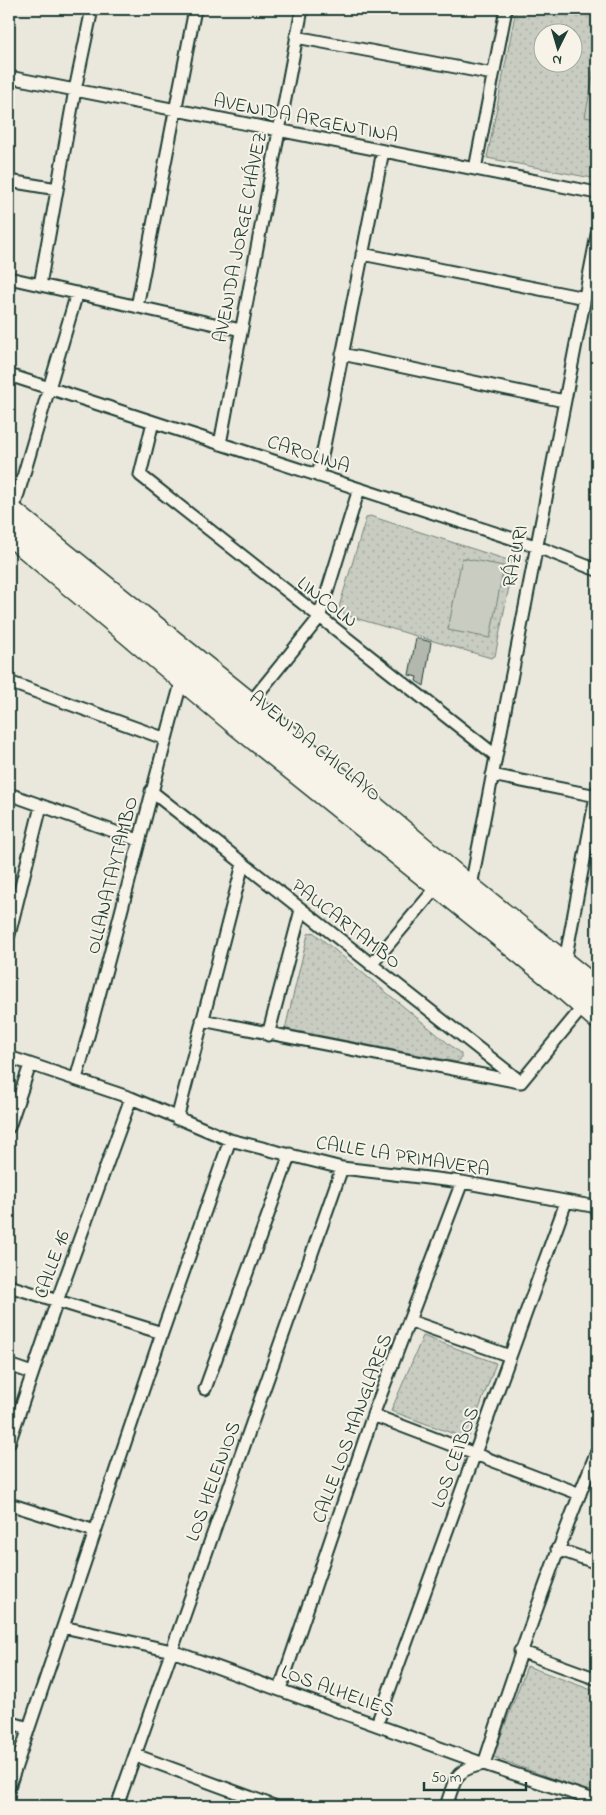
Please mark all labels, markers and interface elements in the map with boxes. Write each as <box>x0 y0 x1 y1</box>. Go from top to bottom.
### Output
north arrow <box>534 22 584 72</box>
text: N <box>551 49 563 70</box>
street label: AVENIDA ARGENTINA <box>211 87 400 152</box>
street label: AVENIDA JORGE CHÁVEZ <box>207 129 276 346</box>
street label: CAROLINA <box>263 428 353 482</box>
street label: RÁZURI <box>496 523 537 590</box>
street label: LINCOLN <box>290 570 363 636</box>
street label: AVENIDA CHICLAYO <box>242 684 387 809</box>
street label: OLLANATAYTAMBO <box>80 794 147 957</box>
street label: PAUCARTAMBO <box>284 873 406 977</box>
street label: CALLE LA PRIMAVERA <box>314 1129 492 1186</box>
street label: CALLE 16 <box>28 1227 79 1303</box>
street label: CALLE LOS MANGLARES <box>306 1330 401 1528</box>
street label: LOS CEIBOS <box>425 1403 488 1512</box>
street label: LOS HELENIOS <box>179 1418 250 1546</box>
street label: LOS ALHELIES <box>276 1658 398 1726</box>
scale bar <box>424 1760 526 1792</box>
text: 50 m <box>431 1767 462 1789</box>

